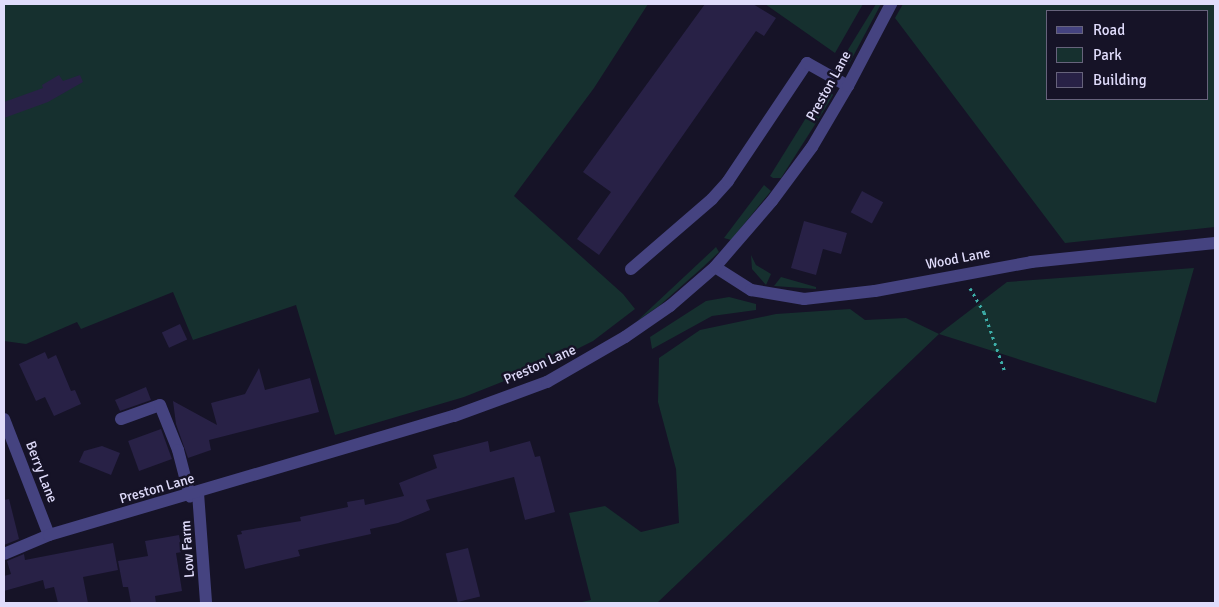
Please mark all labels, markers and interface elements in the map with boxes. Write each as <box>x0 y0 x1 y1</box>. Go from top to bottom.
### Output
legend <box>1046 10 1209 100</box>
text: Road <box>1093 21 1125 39</box>
text: Park <box>1093 46 1122 64</box>
street label: Preston Lane <box>803 48 855 124</box>
text: Building <box>1093 71 1147 89</box>
street label: Wood Lane <box>924 245 992 273</box>
street label: Preston Lane <box>501 342 579 388</box>
street label: Berry Lane <box>22 439 60 505</box>
street label: Preston Lane <box>117 470 197 508</box>
street label: Low Farm <box>178 520 198 578</box>

